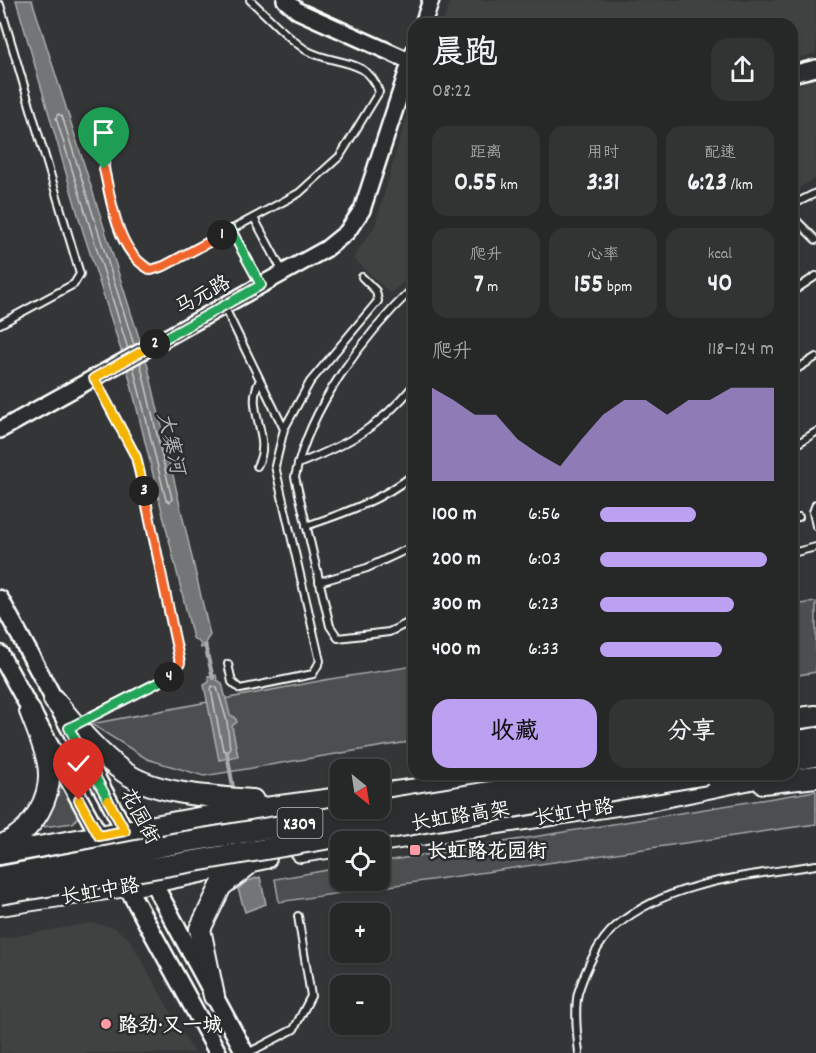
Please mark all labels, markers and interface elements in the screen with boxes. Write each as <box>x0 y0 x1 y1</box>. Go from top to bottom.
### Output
text: 晨跑 <box>432 32 498 79</box>
button: share <box>711 38 774 101</box>
text: 08:22 <box>432 78 472 106</box>
pin <box>78 107 129 169</box>
icon: arrive <box>87 116 120 149</box>
text: 距离 <box>470 142 502 165</box>
text: 用时 <box>587 142 619 165</box>
text: 配速 <box>704 142 736 165</box>
text: 0.55 <box>454 165 497 202</box>
text: 3:31 <box>586 165 620 202</box>
text: 6:23 <box>687 165 727 202</box>
text: km <box>497 174 518 197</box>
text: /km <box>727 174 753 197</box>
pin: 1 <box>207 220 237 250</box>
text: 1 <box>220 223 224 246</box>
text: kcal <box>708 243 732 266</box>
text: 爬升 <box>470 244 502 267</box>
text: 心率 <box>587 244 619 267</box>
text: 40 <box>708 266 732 303</box>
text: 7 <box>474 267 484 304</box>
text: 155 <box>574 267 603 304</box>
street label: 马元路 <box>170 269 237 323</box>
text: m <box>484 276 498 299</box>
text: bpm <box>603 276 632 299</box>
pin: 2 <box>140 329 170 359</box>
text: 2 <box>152 332 159 355</box>
text: 118–124 m <box>708 336 774 364</box>
text: 爬升 <box>432 339 472 367</box>
water label: 大寨河 <box>147 410 191 481</box>
pin: 3 <box>129 476 159 506</box>
text: 3 <box>140 479 148 502</box>
text: 100 m <box>432 501 477 529</box>
text: 6:56 <box>528 501 560 529</box>
text: 200 m <box>432 546 481 574</box>
text: 6:03 <box>528 546 561 574</box>
text: 300 m <box>432 591 481 619</box>
text: 6:23 <box>528 591 559 619</box>
text: 400 m <box>432 636 480 664</box>
text: 6:33 <box>528 636 559 664</box>
pin: 4 <box>154 662 184 692</box>
text: 4 <box>166 665 172 688</box>
button: 收藏 <box>432 699 597 768</box>
button: 分享 <box>609 699 774 768</box>
pin <box>53 738 104 800</box>
icon: check <box>62 747 95 780</box>
north arrow <box>330 759 390 819</box>
map controls <box>330 759 390 1035</box>
street label: 花园街 <box>112 784 165 850</box>
street label: 长虹中路 <box>533 794 617 834</box>
street label: 长虹路高架 <box>409 796 512 840</box>
road number: X309 <box>278 808 322 838</box>
button: locate <box>330 831 390 891</box>
place label: 长虹路花园街 <box>427 839 547 867</box>
marker: 长虹路花园街 <box>408 843 422 857</box>
street label: 长虹中路 <box>59 873 143 913</box>
button: + <box>330 903 390 963</box>
button: − <box>330 975 390 1035</box>
place label: 路劲·又一城 <box>118 1013 223 1041</box>
marker: 路劲·又一城 <box>99 1017 113 1031</box>

